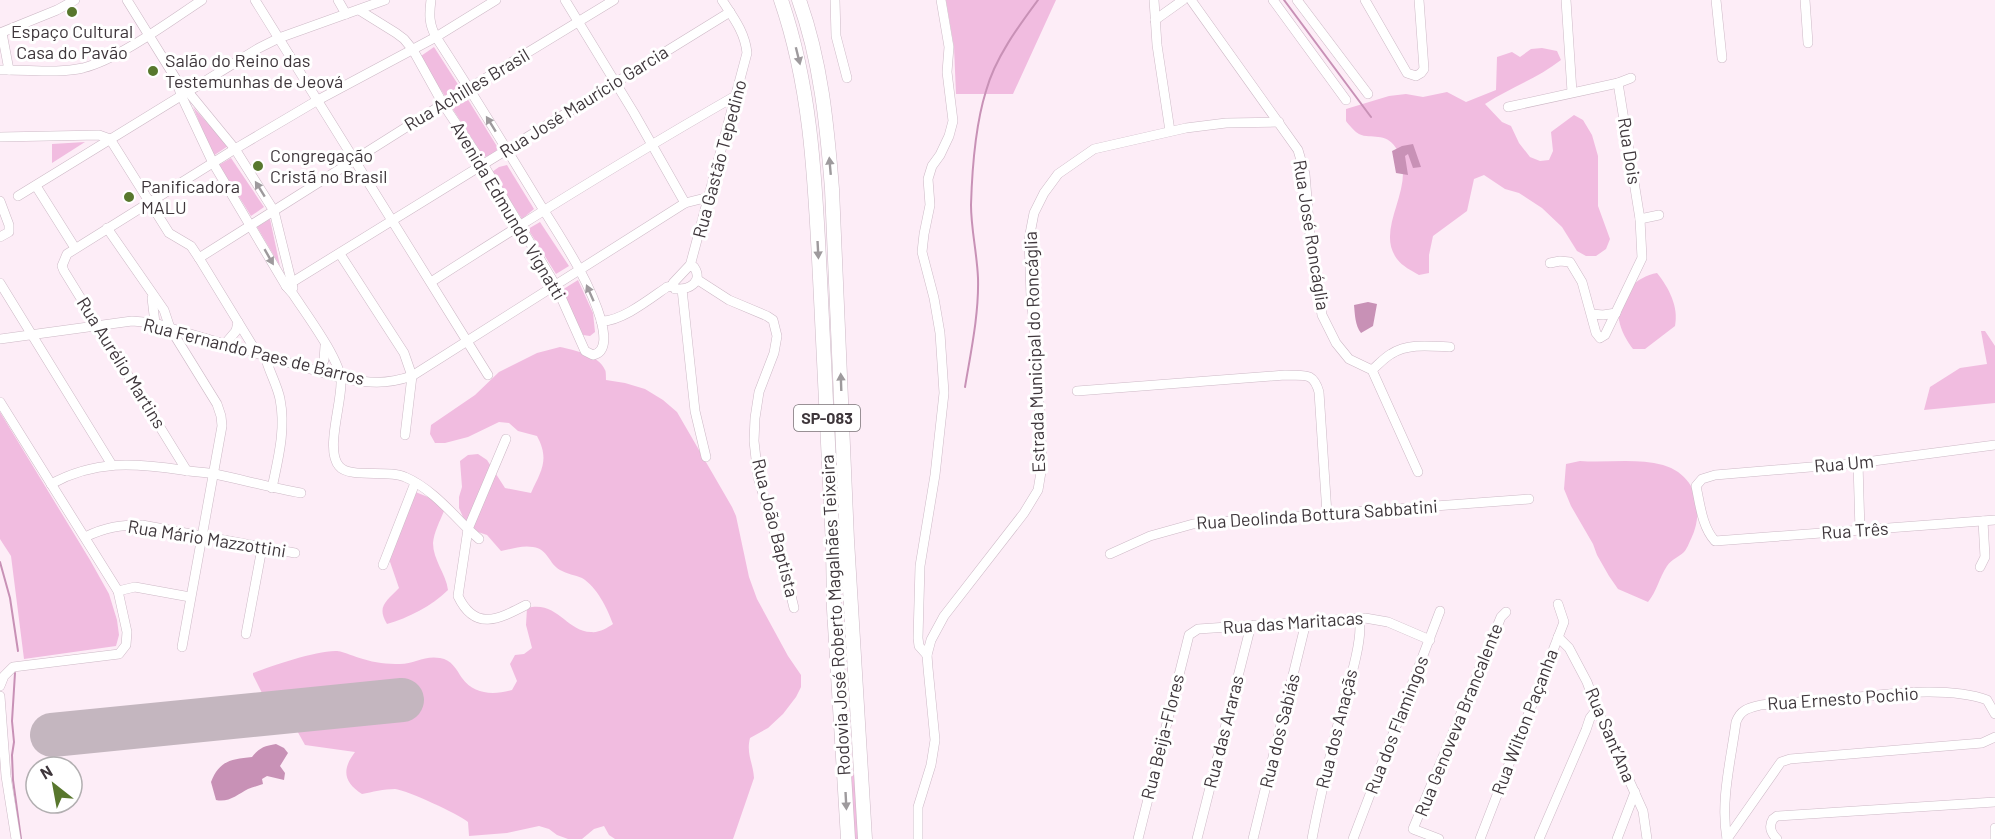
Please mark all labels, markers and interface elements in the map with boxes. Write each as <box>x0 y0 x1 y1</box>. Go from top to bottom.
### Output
marker: Espaço Cultural Casa do Pavão <box>65 5 79 19</box>
place label: Espaço Cultural Casa do Pavão <box>11 20 133 63</box>
street label: Rua José Maurício Garcia <box>495 40 672 162</box>
street label: Rua Achilles Brasil <box>400 43 533 135</box>
one-way arrow <box>793 47 803 65</box>
place label: Salão do Reino das Testemunhas de Jeová <box>165 49 343 92</box>
marker: Salão do Reino das Testemunhas de Jeová <box>146 64 160 78</box>
street label: Rua Gastão Tepedino <box>687 77 751 240</box>
one-way arrow <box>486 116 497 132</box>
street label: Rua Dois <box>1614 116 1646 186</box>
street label: Avenida Edmundo Vignatti <box>447 117 571 304</box>
place label: Congregação Cristã no Brasil <box>270 144 387 187</box>
one-way arrow <box>825 157 835 176</box>
street label: Rua José Roncáglia <box>1289 158 1335 312</box>
marker: Congregação Cristã no Brasil <box>251 159 265 173</box>
place label: Panificadora MALU <box>141 175 240 218</box>
one-way arrow <box>255 181 266 197</box>
marker: Panificadora MALU <box>122 190 136 204</box>
street label: Estrada Municipal do Roncáglia <box>1019 231 1049 473</box>
one-way arrow <box>814 240 823 259</box>
one-way arrow <box>264 249 275 265</box>
one-way arrow <box>585 284 594 302</box>
street label: Rua Aurélio Martins <box>73 293 171 432</box>
street label: Rua Fernando Paes de Barros <box>141 313 367 389</box>
one-way arrow <box>836 373 845 392</box>
road number: SP-083 <box>794 405 860 431</box>
street label: Rua Um <box>1813 449 1875 477</box>
street label: Rodovia José Roberto Magalhães Teixeira <box>816 454 854 776</box>
street label: Rua João Baptista <box>748 456 804 599</box>
street label: Rua Deolinda Bottura Sabbatini <box>1196 495 1438 533</box>
street label: Rua Mário Mazzottini <box>126 515 288 561</box>
street label: Rua Três <box>1821 517 1889 543</box>
street label: Rua das Maritacas <box>1222 606 1364 638</box>
street label: Rua Genoveva Brancalente <box>1409 620 1507 819</box>
street label: Rua Wilton Paçanha <box>1486 646 1562 798</box>
street label: Rua dos Flamingos <box>1360 652 1433 797</box>
street label: Rua dos Anaçãs <box>1311 667 1362 791</box>
street label: Rua dos Sabiás <box>1254 671 1304 790</box>
street label: Rua Beija-Flores <box>1136 672 1188 802</box>
street label: Rua das Araras <box>1198 673 1248 791</box>
street label: Rua Ernesto Pochio <box>1766 682 1919 714</box>
street label: Rua Sant’Ana <box>1581 684 1641 785</box>
north arrow <box>24 755 84 815</box>
text: N <box>37 761 55 783</box>
one-way arrow <box>841 791 850 810</box>

